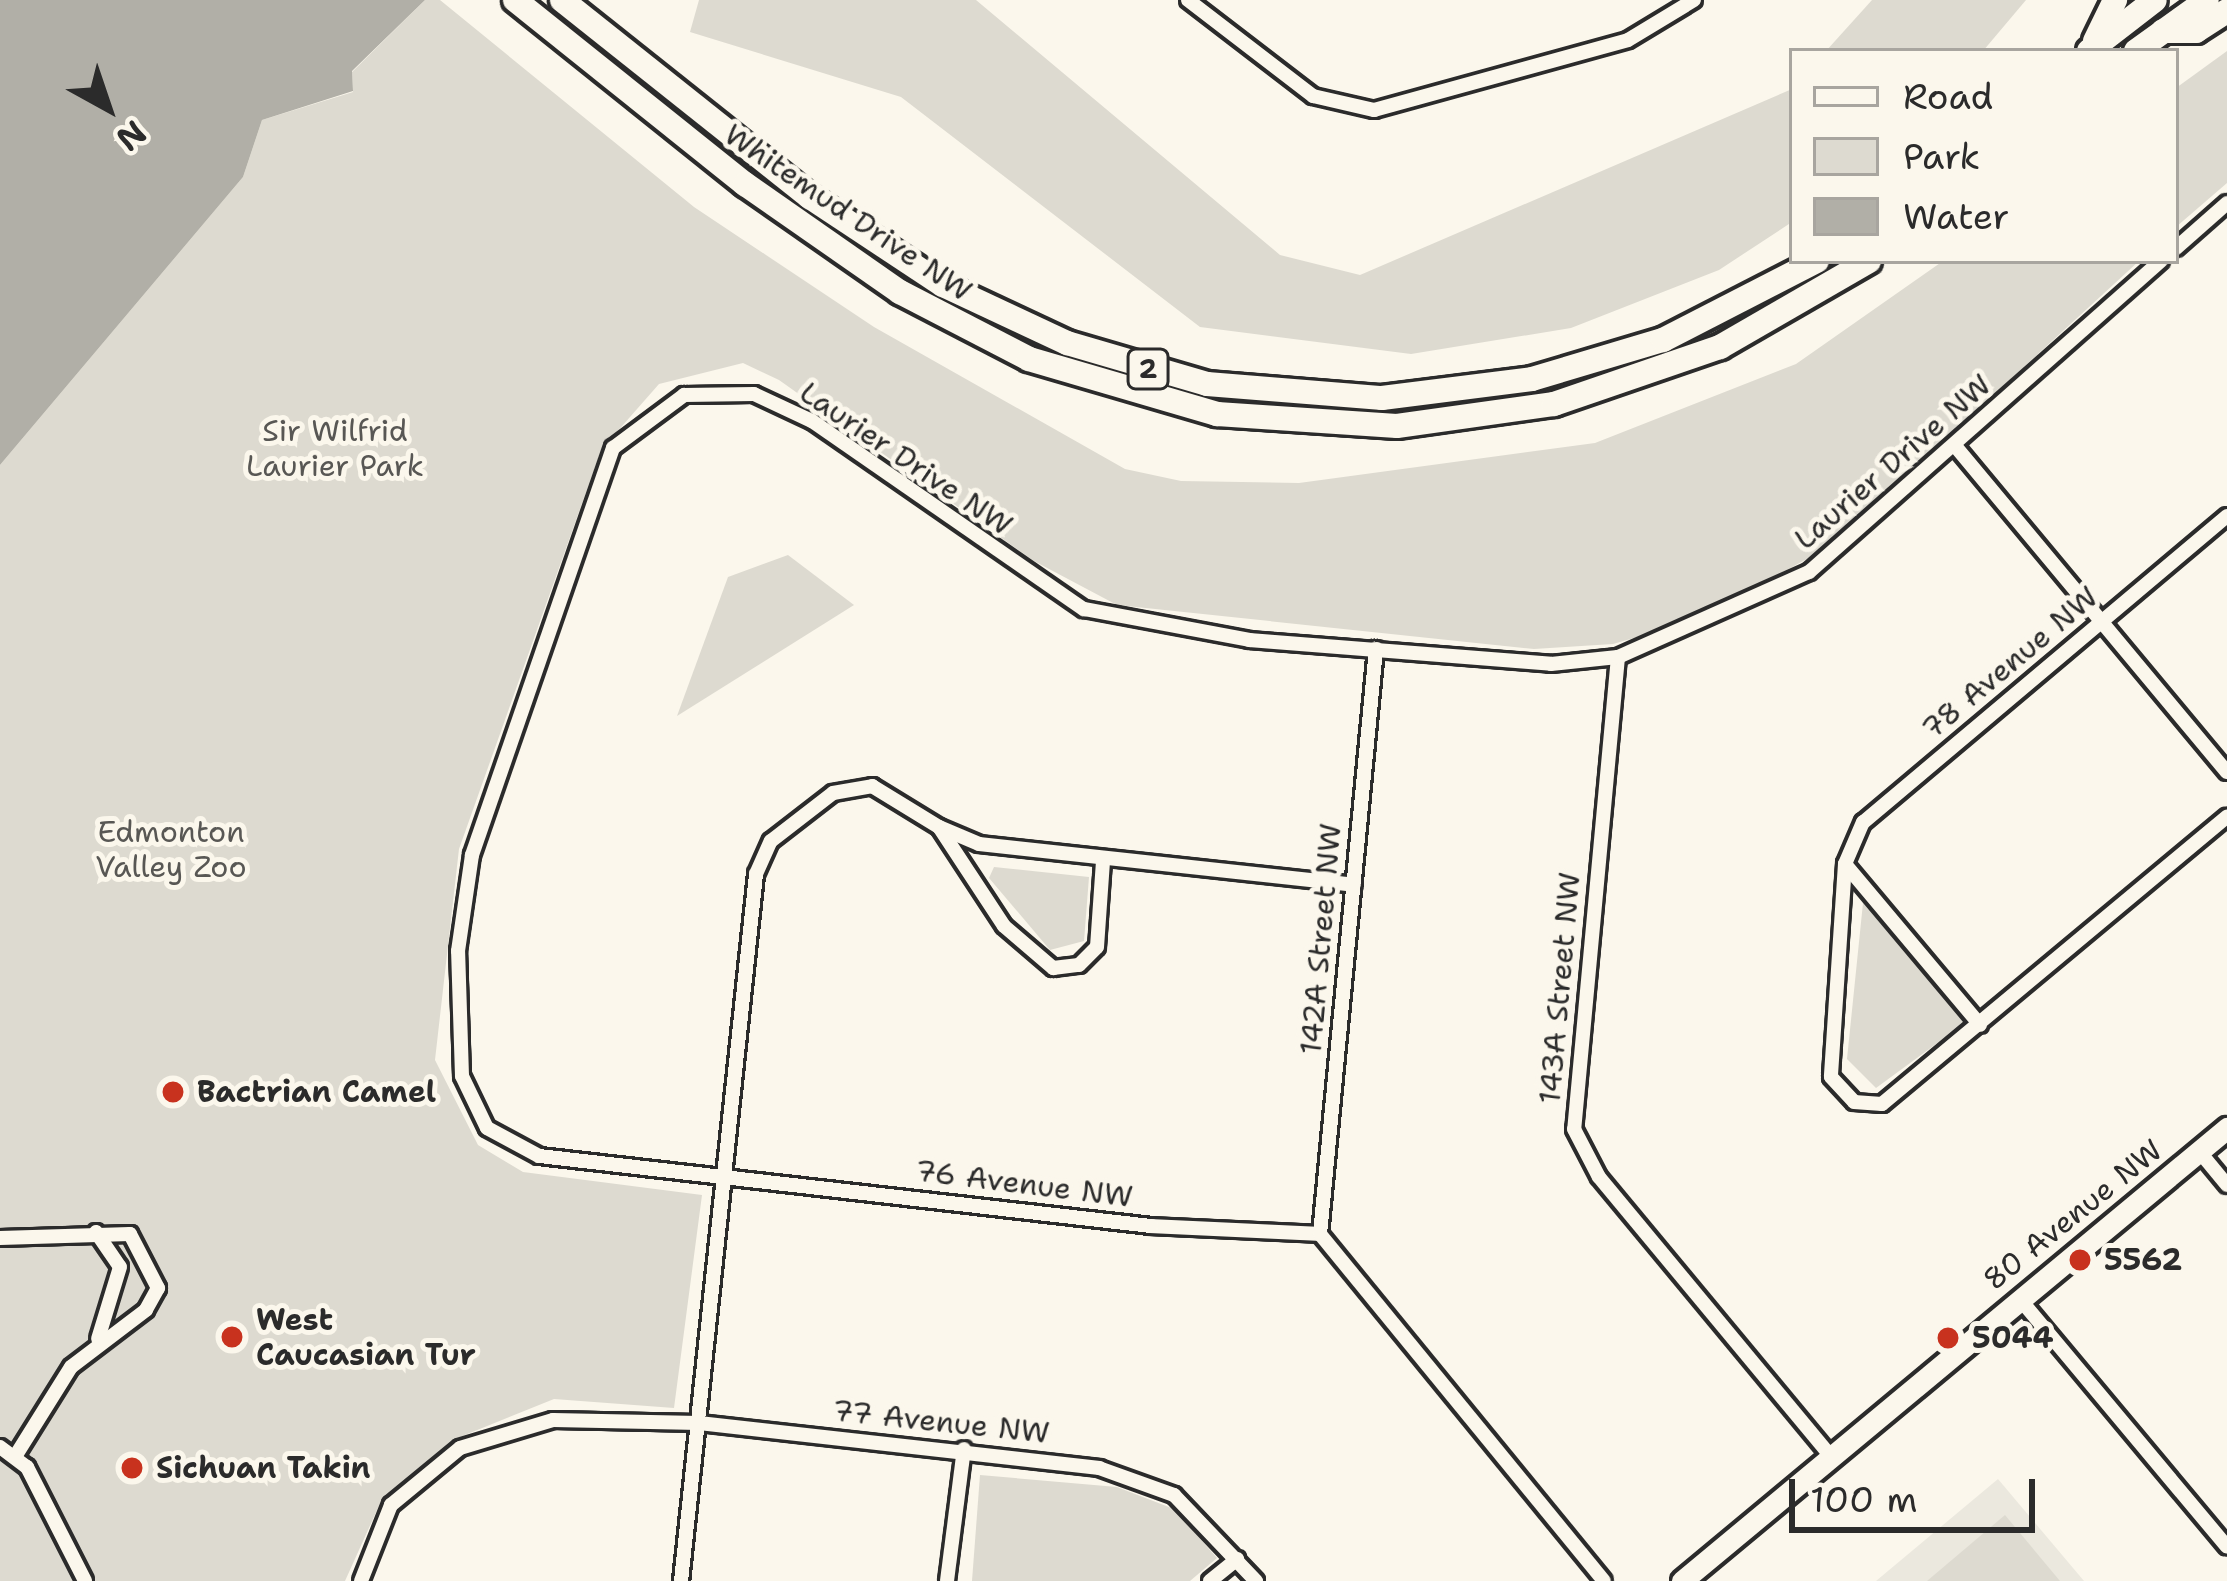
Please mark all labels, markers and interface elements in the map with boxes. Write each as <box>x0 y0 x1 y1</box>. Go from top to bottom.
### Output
north arrow <box>48 48 168 168</box>
legend <box>1789 48 2179 264</box>
text: Road <box>1903 72 1993 121</box>
text: N <box>107 110 156 162</box>
street label: Whitemud Drive NW <box>717 117 979 309</box>
text: Park <box>1903 132 1980 181</box>
text: Water <box>1903 192 2009 241</box>
road number: 2 <box>1124 348 1172 390</box>
street label: Laurier Drive NW <box>1787 367 1999 557</box>
street label: Laurier Drive NW <box>793 374 1019 544</box>
park label: Sir Wilfrid Laurier Park <box>246 413 424 484</box>
street label: 78 Avenue NW <box>1915 579 2105 747</box>
park label: Edmonton Valley Zoo <box>95 814 247 884</box>
street label: 142A Street NW <box>1293 822 1349 1056</box>
street label: 143A Street NW <box>1532 871 1588 1105</box>
place label: Bactrian Camel <box>197 1074 436 1110</box>
marker: Bactrian Camel <box>160 1079 186 1105</box>
street label: 80 Avenue NW <box>1976 1132 2170 1298</box>
street label: 76 Avenue NW <box>913 1153 1135 1215</box>
place label: 5562 <box>2104 1242 2182 1278</box>
marker: 5562 <box>2067 1247 2093 1273</box>
place label: West Caucasian Tur <box>256 1302 476 1372</box>
place label: 5044 <box>1972 1320 2054 1356</box>
marker: West Caucasian Tur <box>219 1324 245 1350</box>
marker: 5044 <box>1935 1325 1961 1351</box>
street label: 77 Avenue NW <box>831 1393 1051 1451</box>
place label: Sichuan Takin <box>156 1450 371 1486</box>
marker: Sichuan Takin <box>119 1455 145 1481</box>
scale bar <box>1795 1455 2041 1529</box>
text: 100 m <box>1810 1475 1918 1524</box>

